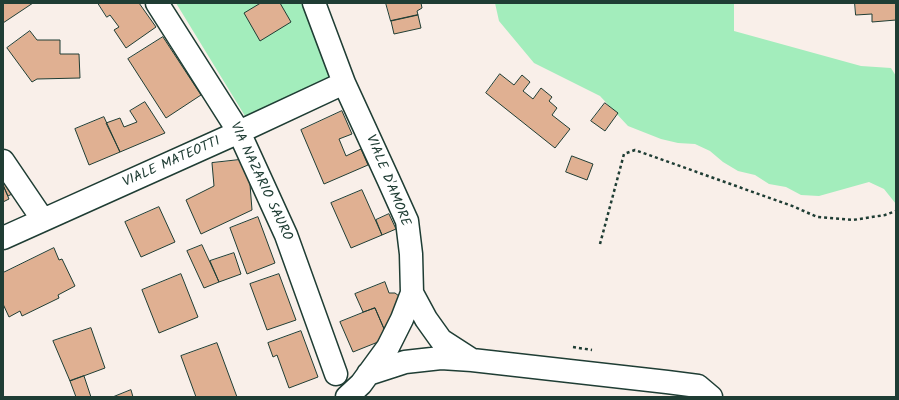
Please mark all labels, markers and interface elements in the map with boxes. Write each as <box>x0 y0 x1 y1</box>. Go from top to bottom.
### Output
street label: VIA NAZARIO SAURO <box>225 120 295 244</box>
street label: VIALE D'AMORE <box>361 133 413 229</box>
street label: VIALE MATEOTTI <box>121 134 223 192</box>

